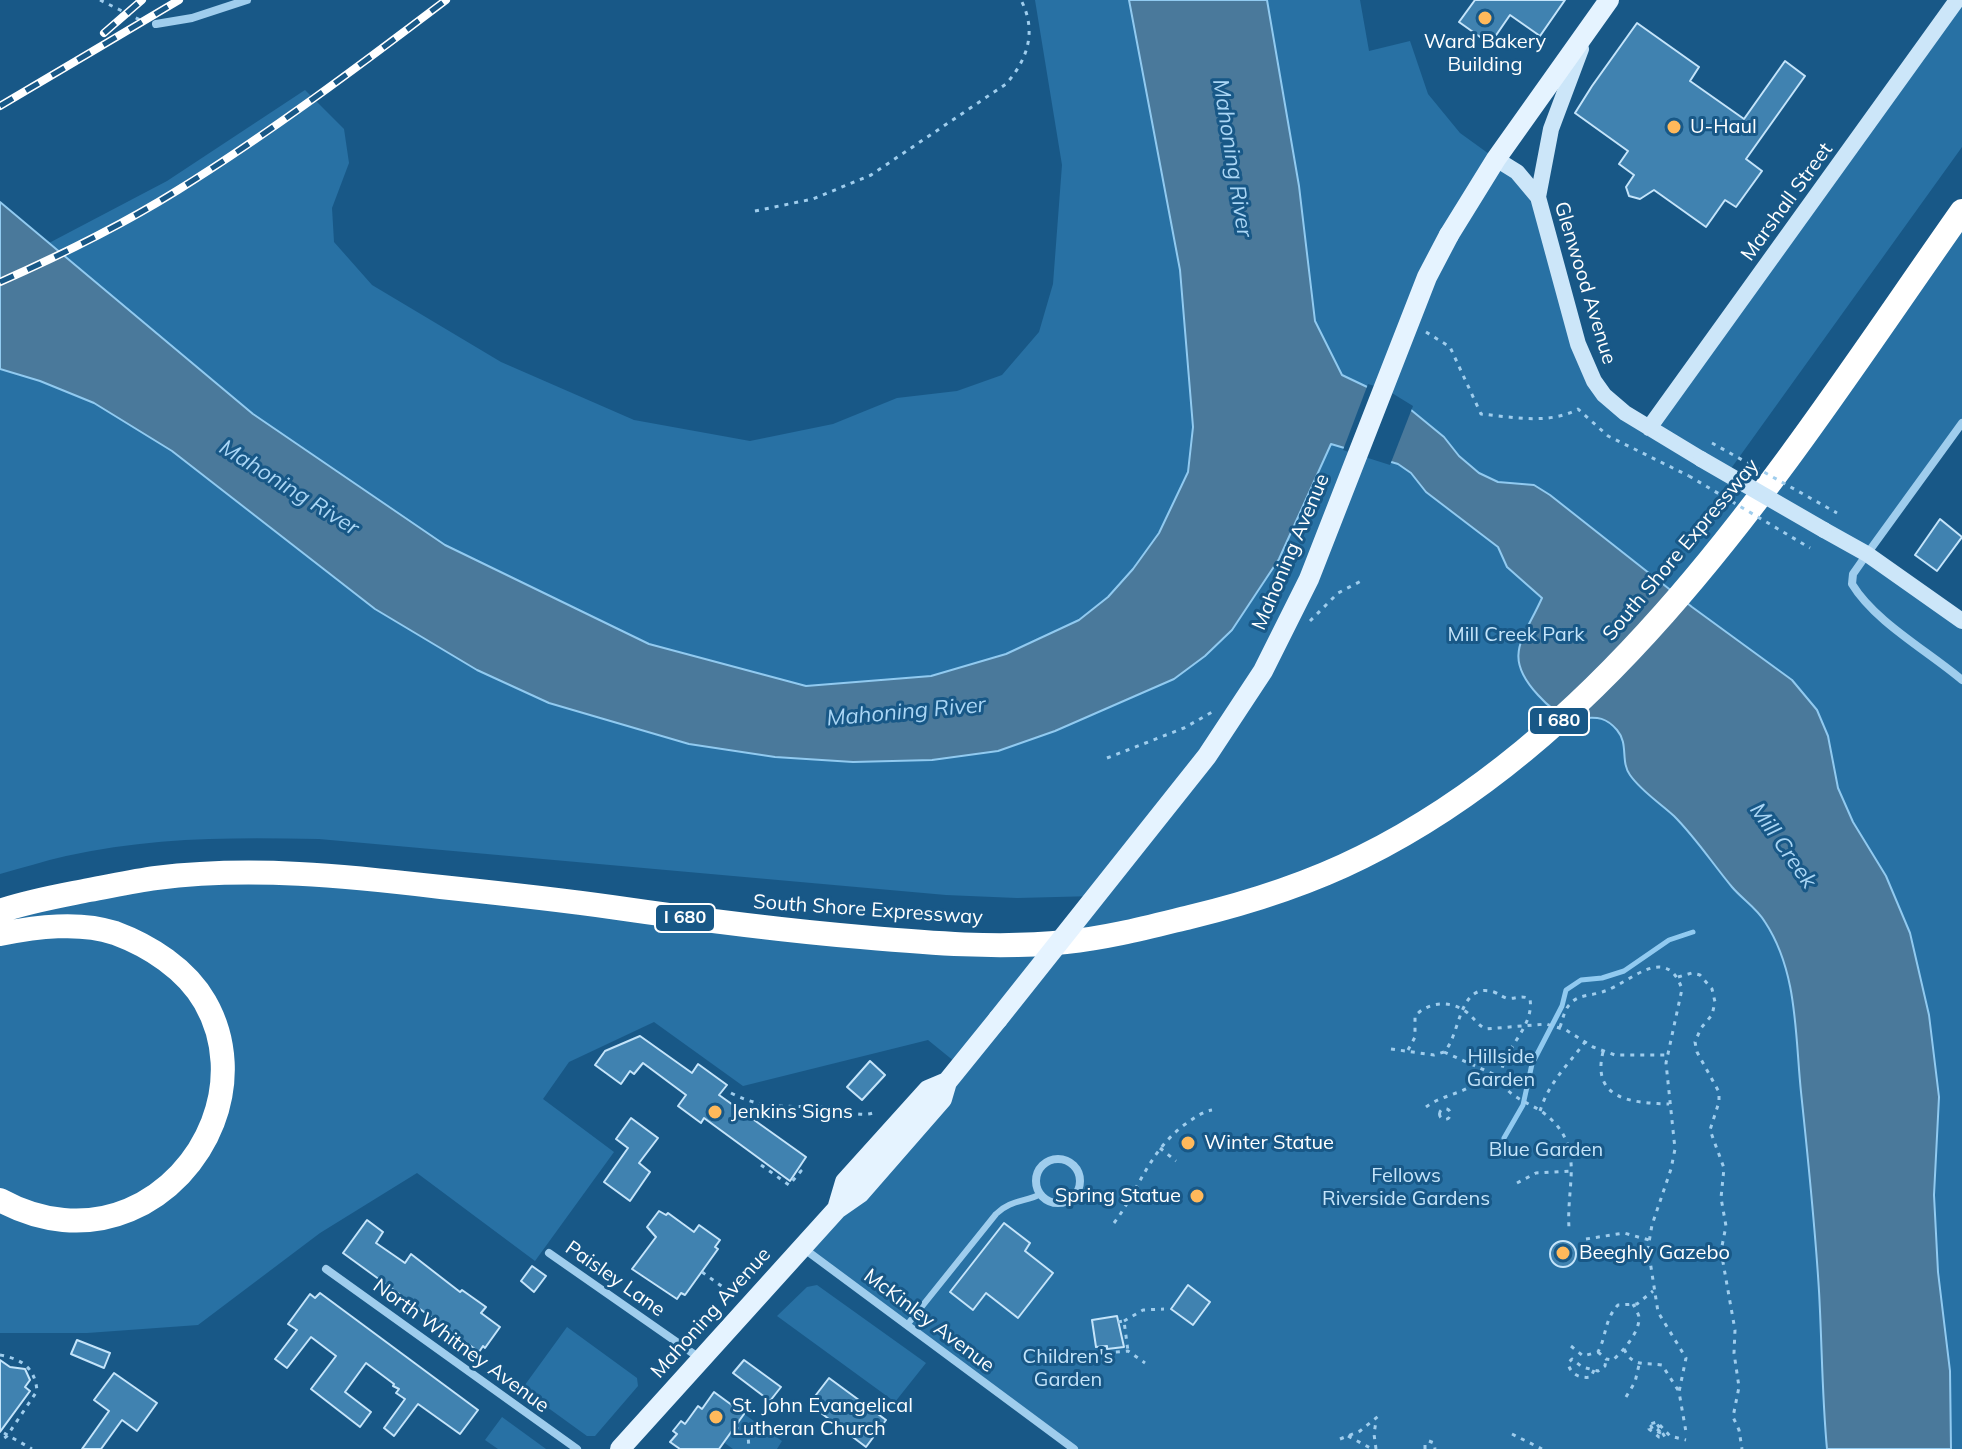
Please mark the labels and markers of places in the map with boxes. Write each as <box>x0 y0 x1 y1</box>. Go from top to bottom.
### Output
marker: Ward Bakery Building <box>1476 9 1494 27</box>
place label: Ward Bakery Building <box>1424 30 1546 77</box>
place label: U-Haul <box>1690 115 1757 139</box>
marker: U-Haul <box>1665 118 1683 136</box>
place label: Jenkins Signs <box>731 1100 853 1124</box>
marker: Jenkins Signs <box>706 1103 724 1121</box>
place label: Winter Statue <box>1204 1131 1334 1155</box>
marker: Winter Statue <box>1179 1134 1197 1152</box>
place label: Spring Statue <box>1055 1184 1181 1208</box>
marker: Spring Statue <box>1188 1187 1206 1205</box>
place label: Beeghly Gazebo <box>1579 1241 1730 1265</box>
marker: Beeghly Gazebo <box>1554 1244 1572 1262</box>
place label: St. John Evangelical Lutheran Church <box>732 1394 913 1441</box>
marker: St. John Evangelical Lutheran Church <box>707 1408 725 1426</box>

